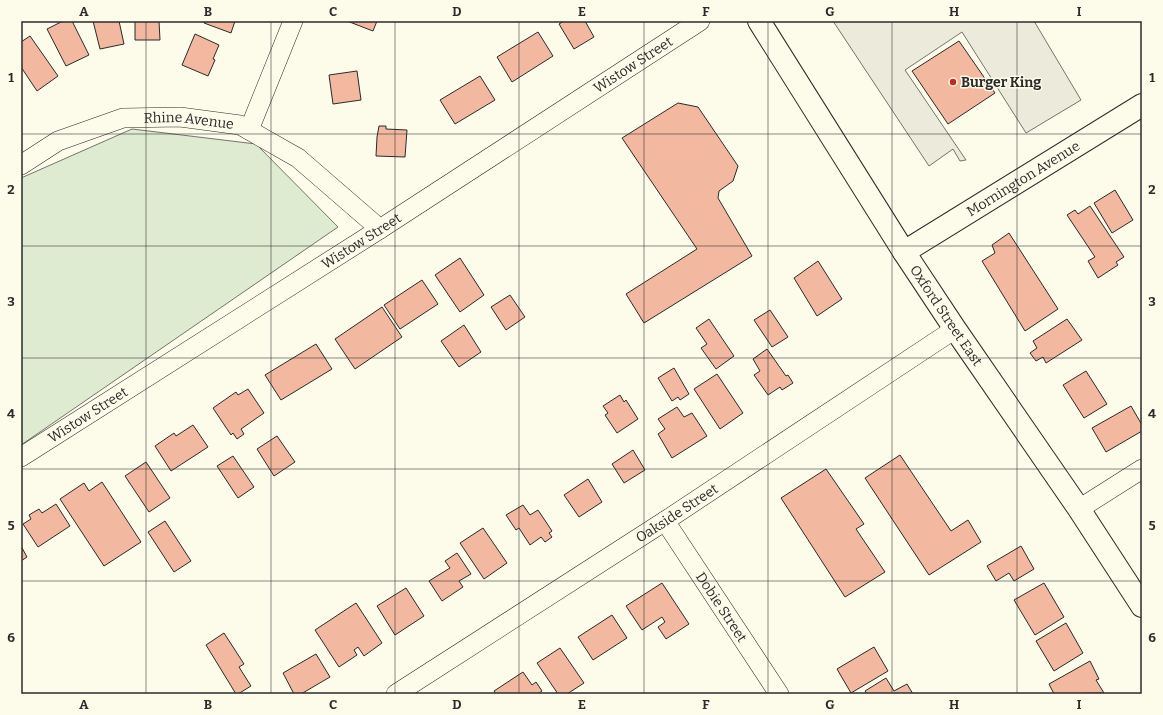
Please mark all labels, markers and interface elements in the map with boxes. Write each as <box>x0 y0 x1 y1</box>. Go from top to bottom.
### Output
text: A <box>79 4 89 19</box>
text: B <box>204 4 212 19</box>
text: C <box>329 4 337 19</box>
text: D <box>452 4 462 19</box>
text: E <box>578 4 586 19</box>
text: F <box>702 4 710 19</box>
text: G <box>825 4 835 19</box>
text: H <box>949 4 959 19</box>
text: I <box>1077 4 1082 19</box>
street label: Wistow Street <box>590 33 676 96</box>
text: 1 <box>8 70 14 85</box>
text: 1 <box>1149 70 1155 85</box>
place label: Burger King <box>961 74 1041 91</box>
marker: Burger King <box>948 77 958 87</box>
street label: Rhine Avenue <box>143 108 235 133</box>
street label: Mornington Avenue <box>963 137 1083 220</box>
text: 2 <box>7 182 15 197</box>
text: 2 <box>1148 182 1156 197</box>
street label: Wistow Street <box>318 209 404 272</box>
street label: Oxford Street East <box>907 262 986 369</box>
text: 3 <box>7 294 15 309</box>
text: 3 <box>1148 294 1156 309</box>
street label: Wistow Street <box>45 383 131 446</box>
text: 4 <box>7 406 15 421</box>
text: 4 <box>1148 406 1156 421</box>
street label: Oakside Street <box>633 480 721 546</box>
text: 5 <box>7 518 15 533</box>
text: 5 <box>1148 518 1156 533</box>
street label: Dobie Street <box>692 569 751 645</box>
text: 6 <box>7 630 15 645</box>
text: 6 <box>1148 630 1156 645</box>
text: A <box>79 697 89 712</box>
text: B <box>204 697 212 712</box>
text: C <box>329 697 337 712</box>
text: D <box>452 697 462 712</box>
text: E <box>578 697 586 712</box>
text: F <box>702 697 710 712</box>
text: G <box>825 697 835 712</box>
text: H <box>949 697 959 712</box>
text: I <box>1077 697 1082 712</box>

